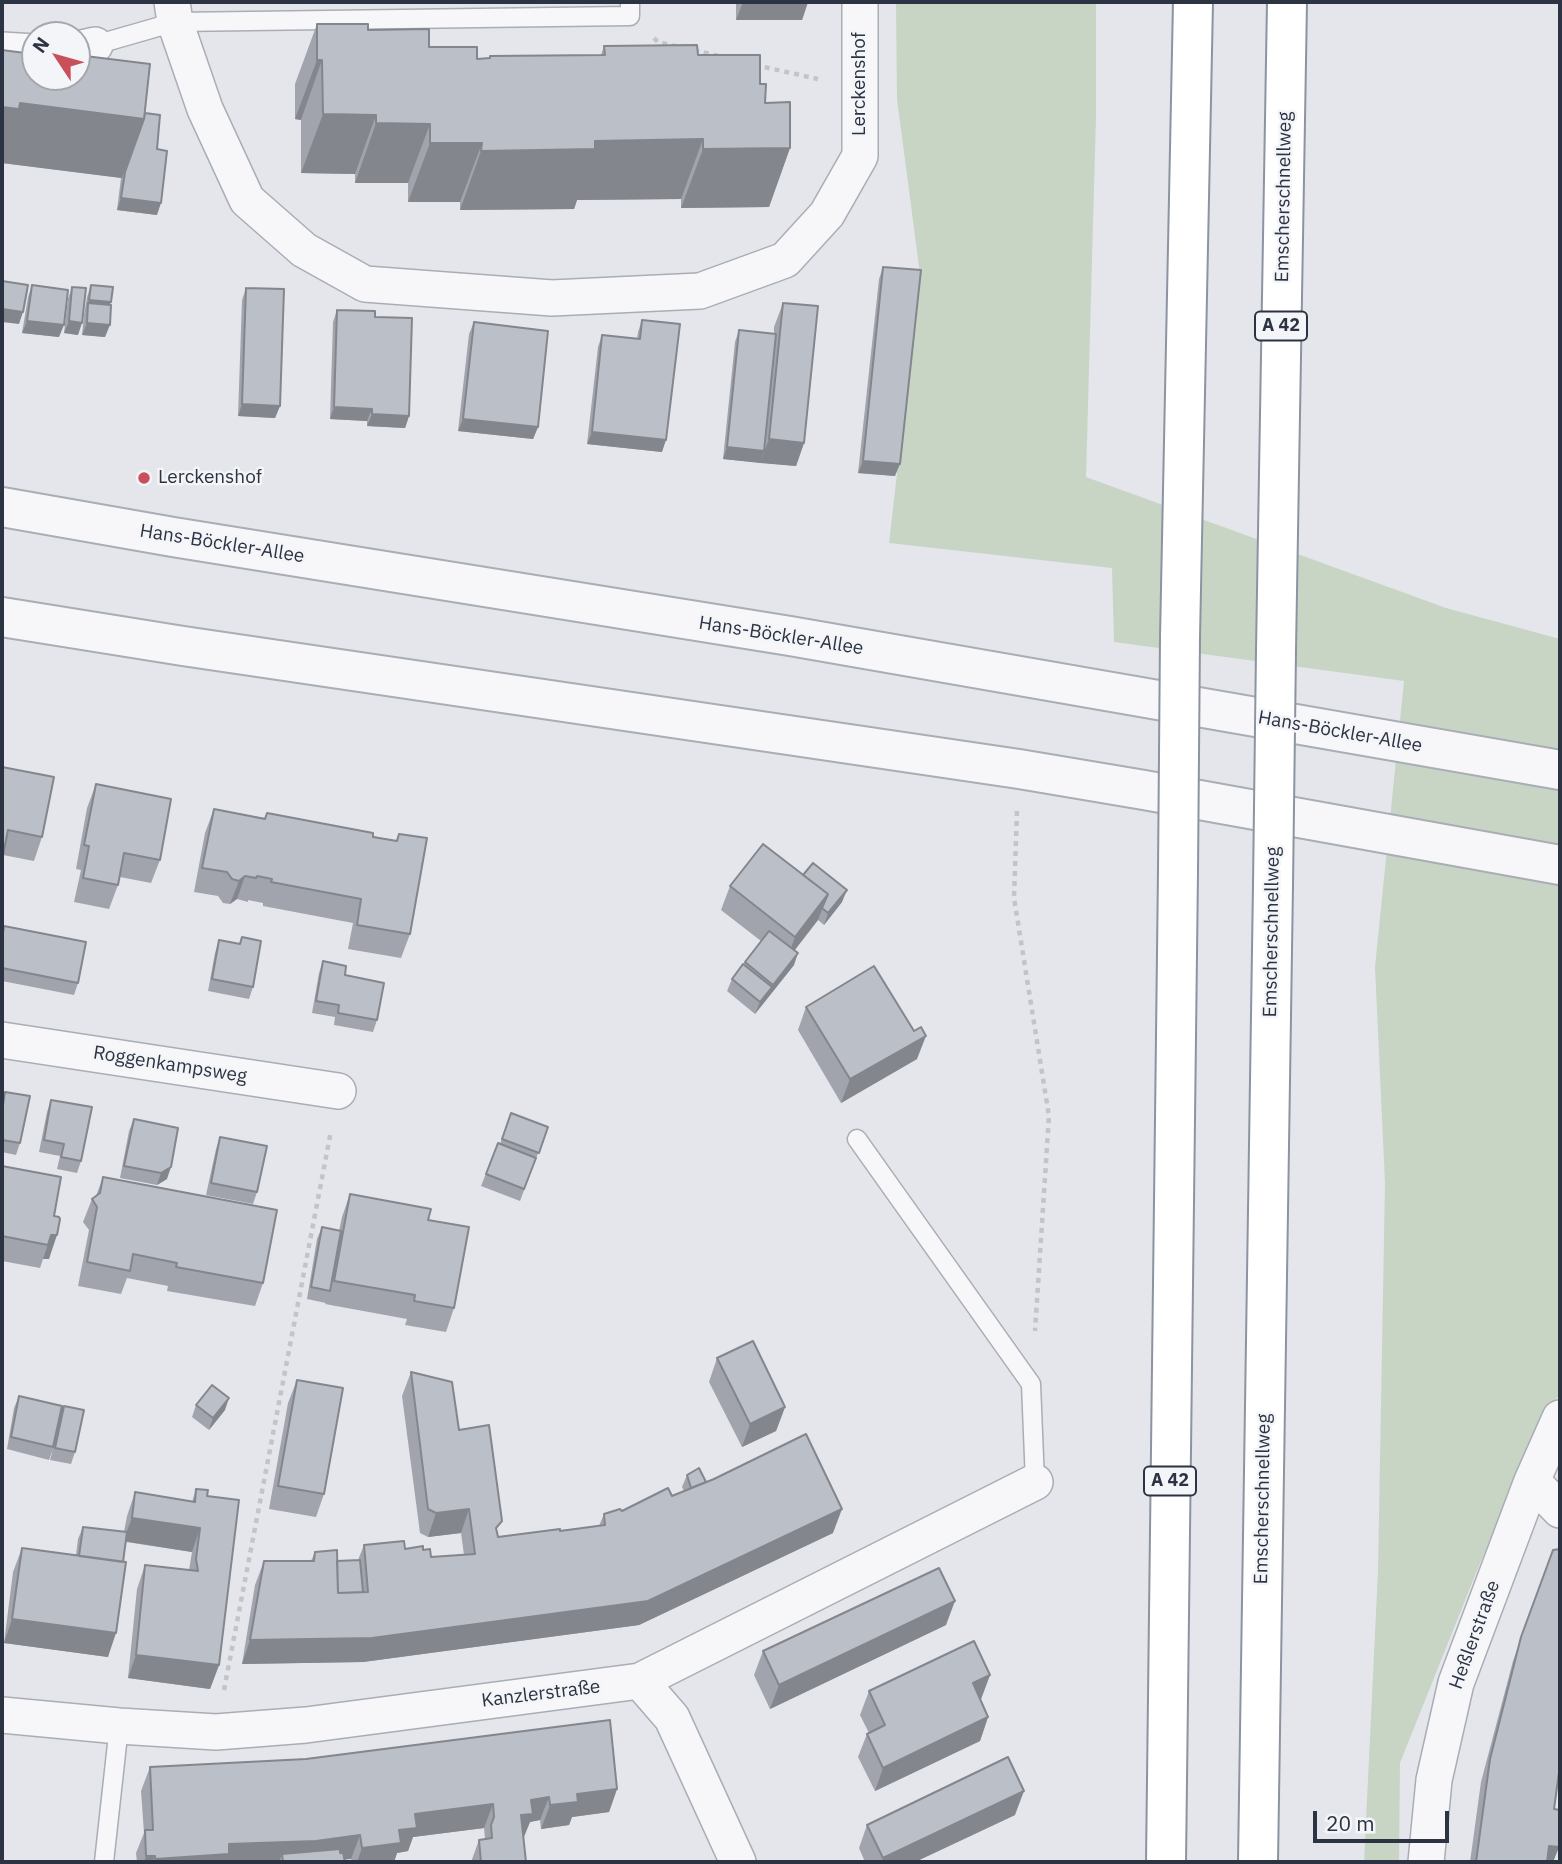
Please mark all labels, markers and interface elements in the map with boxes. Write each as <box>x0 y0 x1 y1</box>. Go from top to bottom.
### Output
north arrow <box>21 21 91 91</box>
text: N <box>27 32 54 57</box>
street label: Lerckenshof <box>849 32 871 136</box>
street label: Emscherschnellweg <box>1271 112 1297 282</box>
road number: A 42 <box>1255 312 1307 340</box>
place label: Lerckenshof <box>158 467 262 489</box>
marker: Lerckenshof <box>136 470 152 486</box>
street label: Hans-Böckler-Allee <box>138 520 306 568</box>
street label: Hans-Böckler-Allee <box>697 612 865 660</box>
street label: Hans-Böckler-Allee <box>1256 706 1424 758</box>
street label: Emscherschnellweg <box>1259 847 1285 1017</box>
street label: Roggenkampsweg <box>91 1042 249 1088</box>
street label: Emscherschnellweg <box>1250 1414 1276 1584</box>
road number: A 42 <box>1144 1466 1196 1496</box>
street label: Heßlerstraße <box>1445 1578 1505 1692</box>
street label: Kanzlerstraße <box>480 1675 602 1713</box>
scale bar <box>1317 1798 1454 1842</box>
text: 20 m <box>1326 1809 1375 1837</box>

